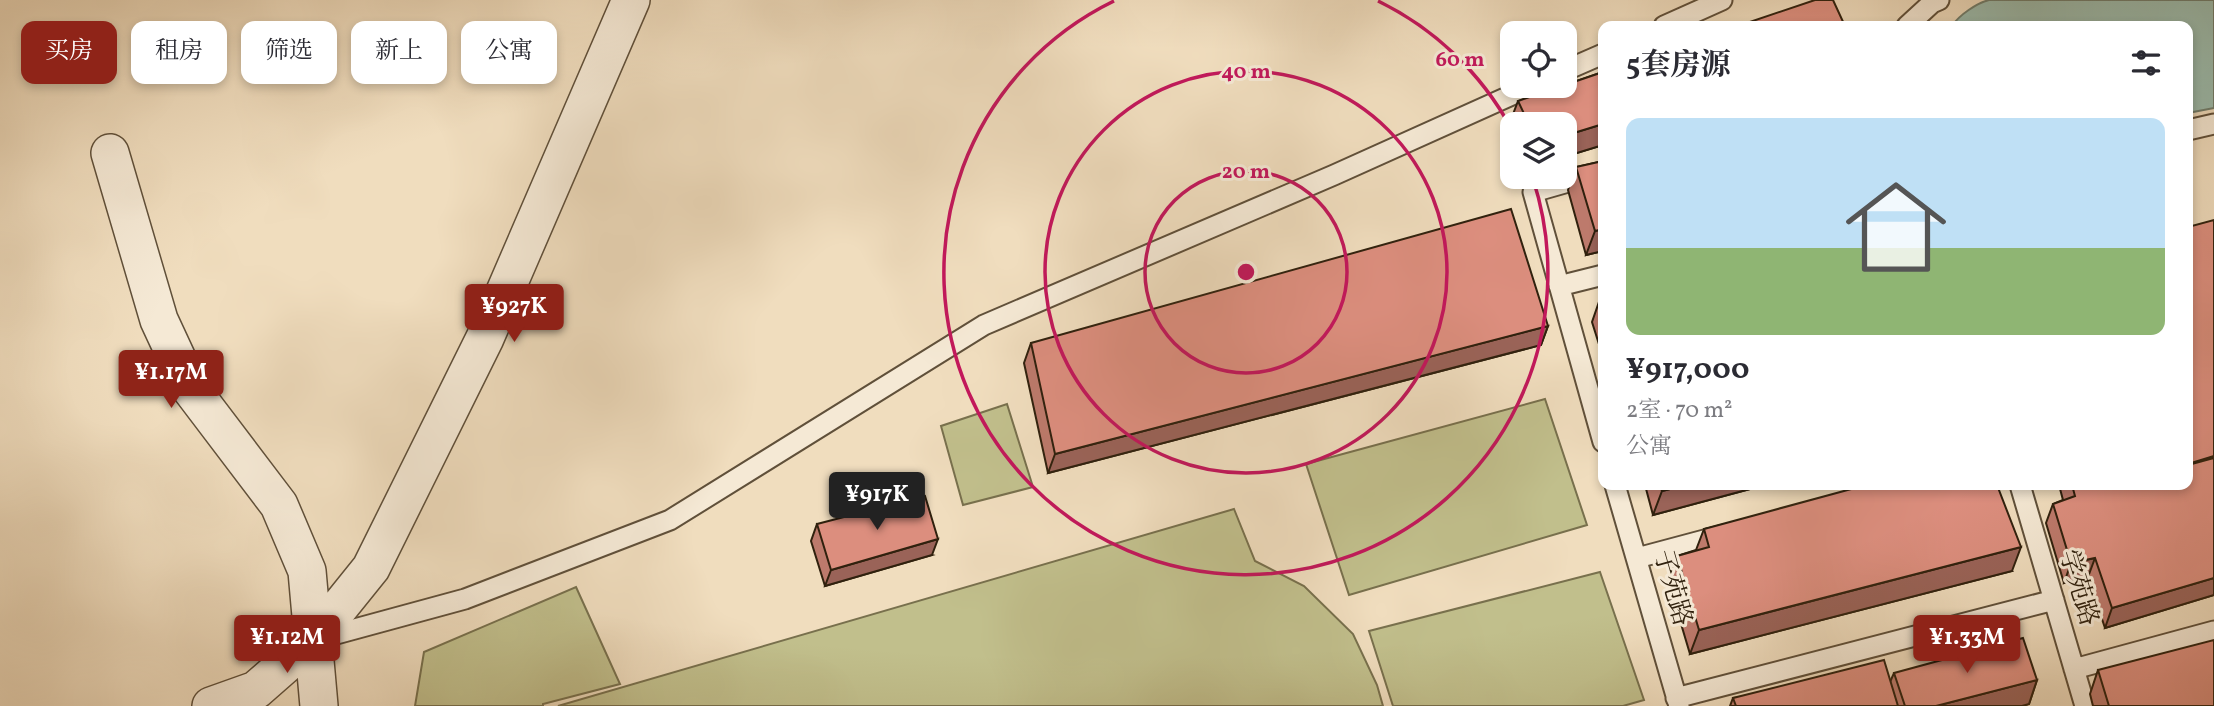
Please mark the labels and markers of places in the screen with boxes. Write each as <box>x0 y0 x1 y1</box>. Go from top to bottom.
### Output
centre of rings <box>1234 260 1258 284</box>
pin: ¥927K <box>465 284 563 344</box>
pin: ¥1.17M <box>114 350 228 410</box>
pin: ¥917K <box>828 472 926 532</box>
pin: ¥1.12M <box>230 616 344 675</box>
pin: ¥1.33M <box>1910 616 2024 675</box>

